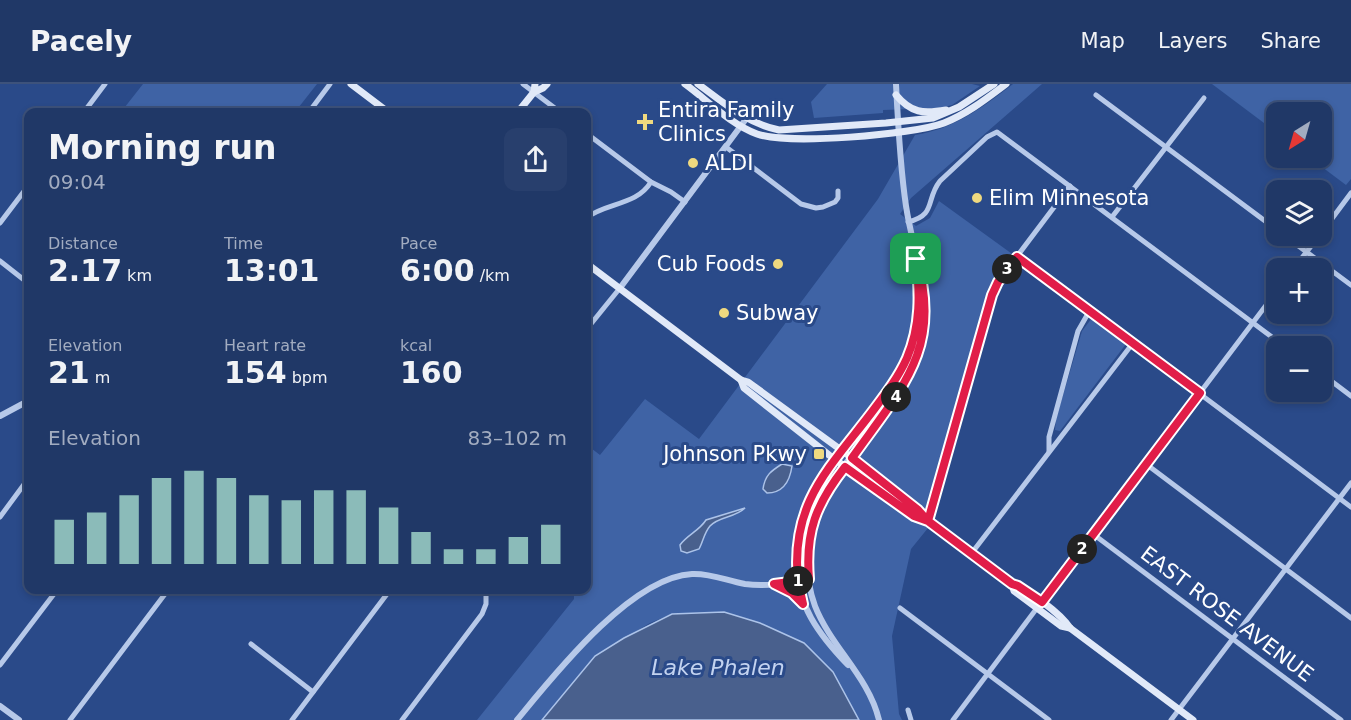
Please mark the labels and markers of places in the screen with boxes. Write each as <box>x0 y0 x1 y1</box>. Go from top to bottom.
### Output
place label: Entira Family Clinics <box>658 98 794 146</box>
marker: Entira Family Clinics <box>636 113 654 131</box>
place label: ALDI <box>705 151 753 175</box>
marker: ALDI <box>686 156 700 170</box>
place label: Elim Minnesota <box>989 186 1149 210</box>
marker: Elim Minnesota <box>970 191 984 205</box>
pin <box>890 233 941 284</box>
place label: Cub Foods <box>657 252 766 276</box>
pin: 3 <box>992 254 1022 284</box>
marker: Cub Foods <box>771 257 785 271</box>
place label: Subway <box>736 301 818 325</box>
marker: Subway <box>717 306 731 320</box>
pin: 4 <box>881 382 911 412</box>
place label: Johnson Pkwy <box>661 442 807 466</box>
marker: Johnson Pkwy <box>812 447 826 461</box>
pin: 2 <box>1067 534 1097 564</box>
pin: 1 <box>783 566 813 596</box>

